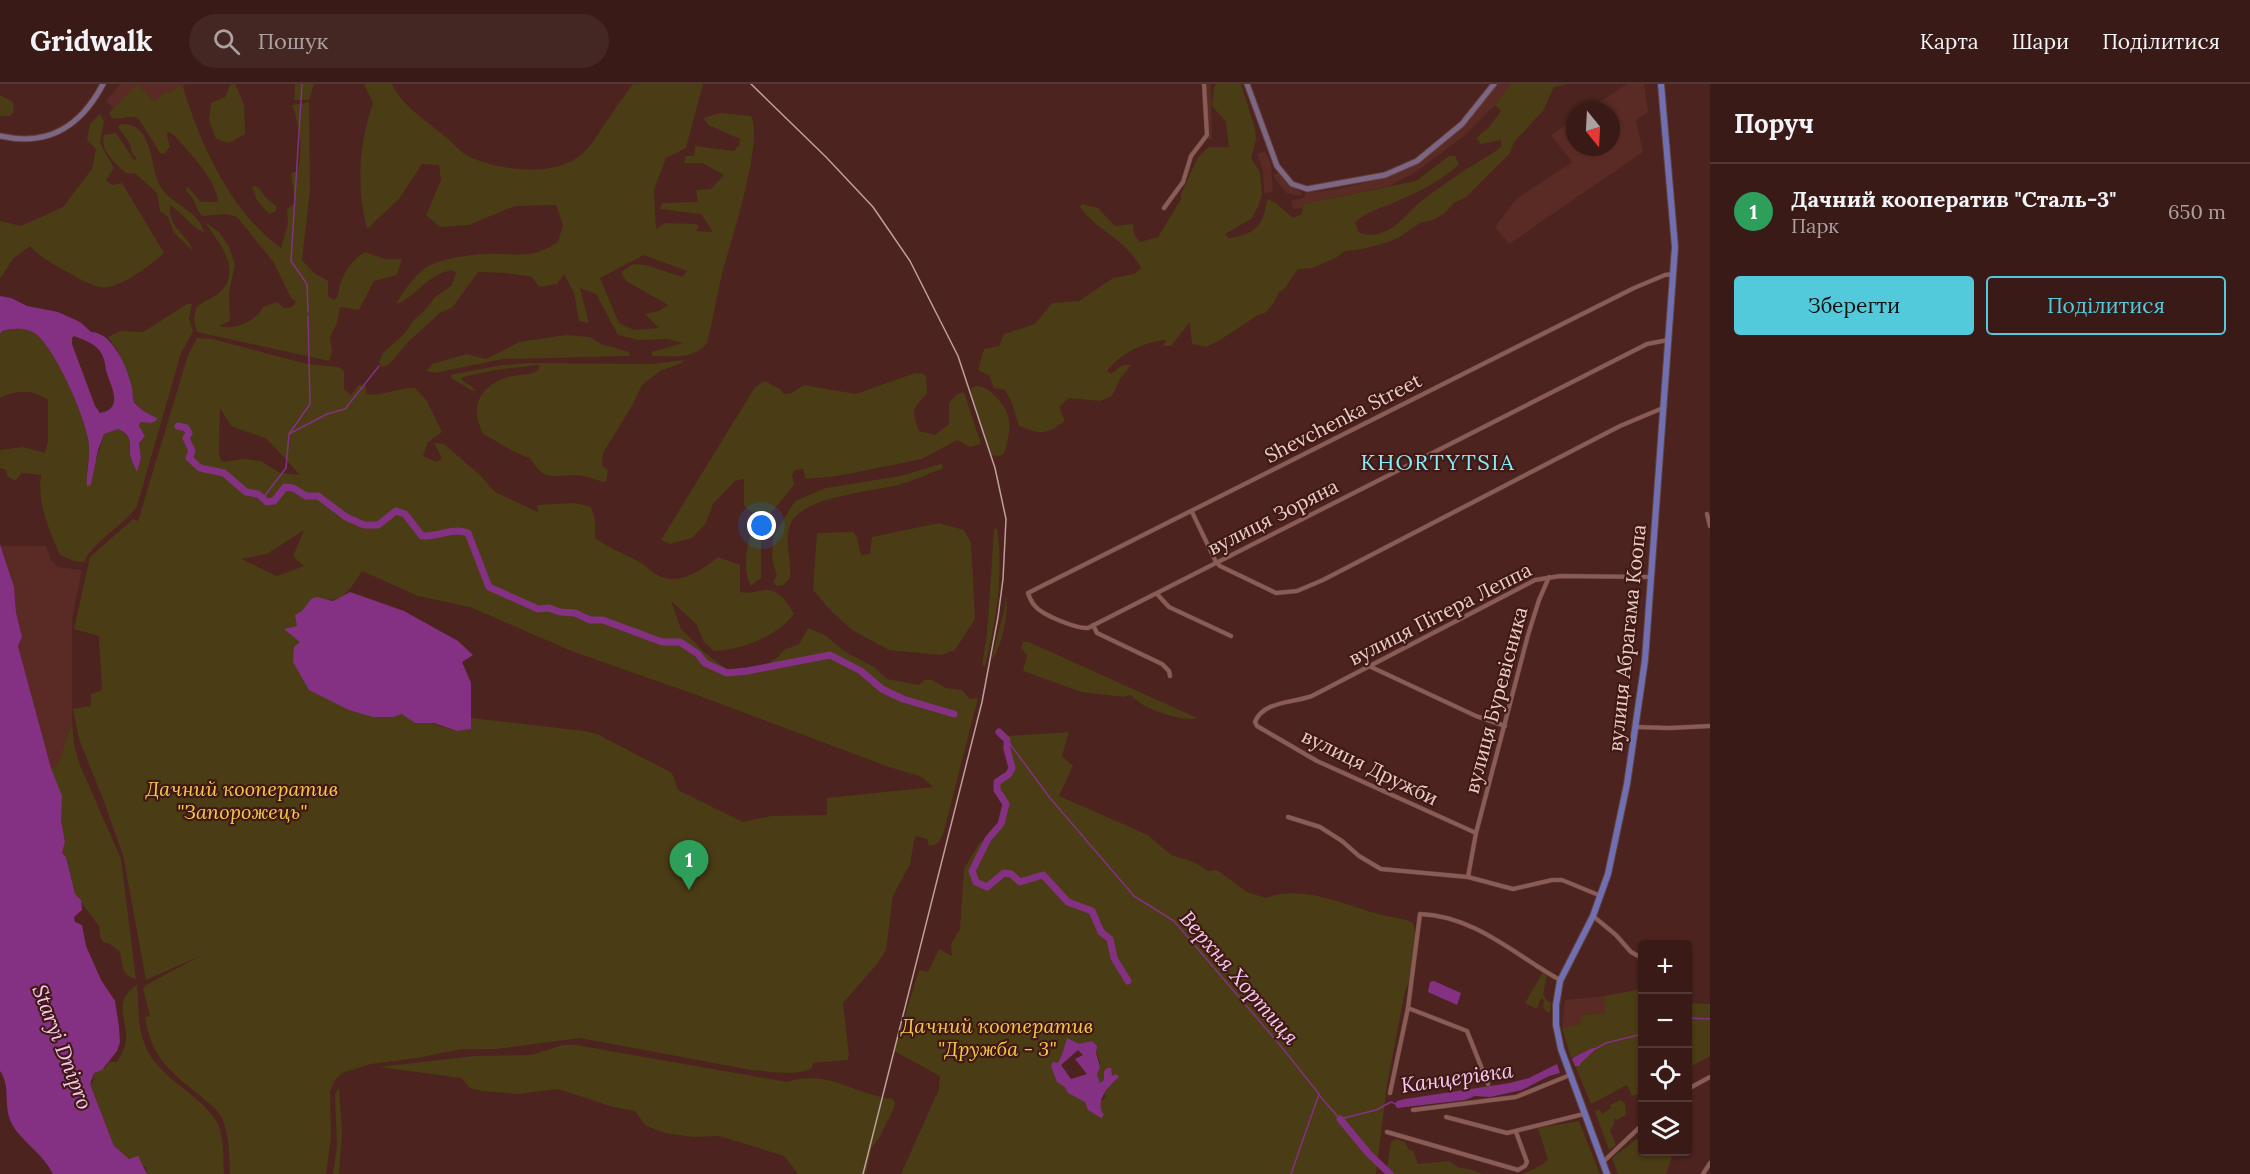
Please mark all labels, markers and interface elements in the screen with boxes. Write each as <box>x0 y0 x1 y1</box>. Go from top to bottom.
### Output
search box <box>189 14 609 68</box>
text: Gridwalk <box>30 23 153 59</box>
icon: search <box>210 25 243 58</box>
text: Пошук <box>258 27 328 55</box>
text: Карта <box>1920 28 1979 55</box>
text: Шари <box>2012 28 2069 55</box>
text: Поділитися <box>2102 28 2220 55</box>
north arrow <box>1566 102 1620 156</box>
text: Поруч <box>1734 107 1814 140</box>
text: Дачний кооператив "Сталь-3" <box>1791 185 2117 213</box>
text: 1 <box>1749 199 1758 224</box>
text: 650 m <box>2168 199 2226 224</box>
text: Парк <box>1791 213 1839 238</box>
button: Зберегти <box>1734 276 1974 335</box>
button: Поділитися <box>1986 276 2226 335</box>
street label: Shevchenka Street <box>1260 367 1426 468</box>
district label: KHORTYTSIA <box>1361 448 1515 476</box>
street label: вулиця Зоряна <box>1203 473 1342 560</box>
your location <box>747 511 776 540</box>
street label: вулиця Абрагама Коопа <box>1602 523 1651 753</box>
street label: вулиця Пітера Леппа <box>1344 557 1535 671</box>
street label: вулиця Буревісника <box>1459 604 1532 796</box>
street label: вулиця Дружби <box>1298 723 1443 810</box>
park label: Дачний кооператив "Запорожець" <box>145 776 338 824</box>
pin: 1 <box>670 840 708 890</box>
water label: Верхня Хортиця <box>1174 905 1305 1050</box>
map controls <box>1638 940 1692 1156</box>
button: + <box>1638 940 1692 994</box>
water label: Staryi Dnipro <box>26 981 99 1113</box>
button: − <box>1638 994 1692 1048</box>
park label: Дачний кооператив "Дружба - 3" <box>900 1013 1093 1061</box>
button: locate <box>1638 1048 1692 1102</box>
water label: Канцерівка <box>1399 1056 1515 1099</box>
button: layers <box>1638 1102 1692 1156</box>

